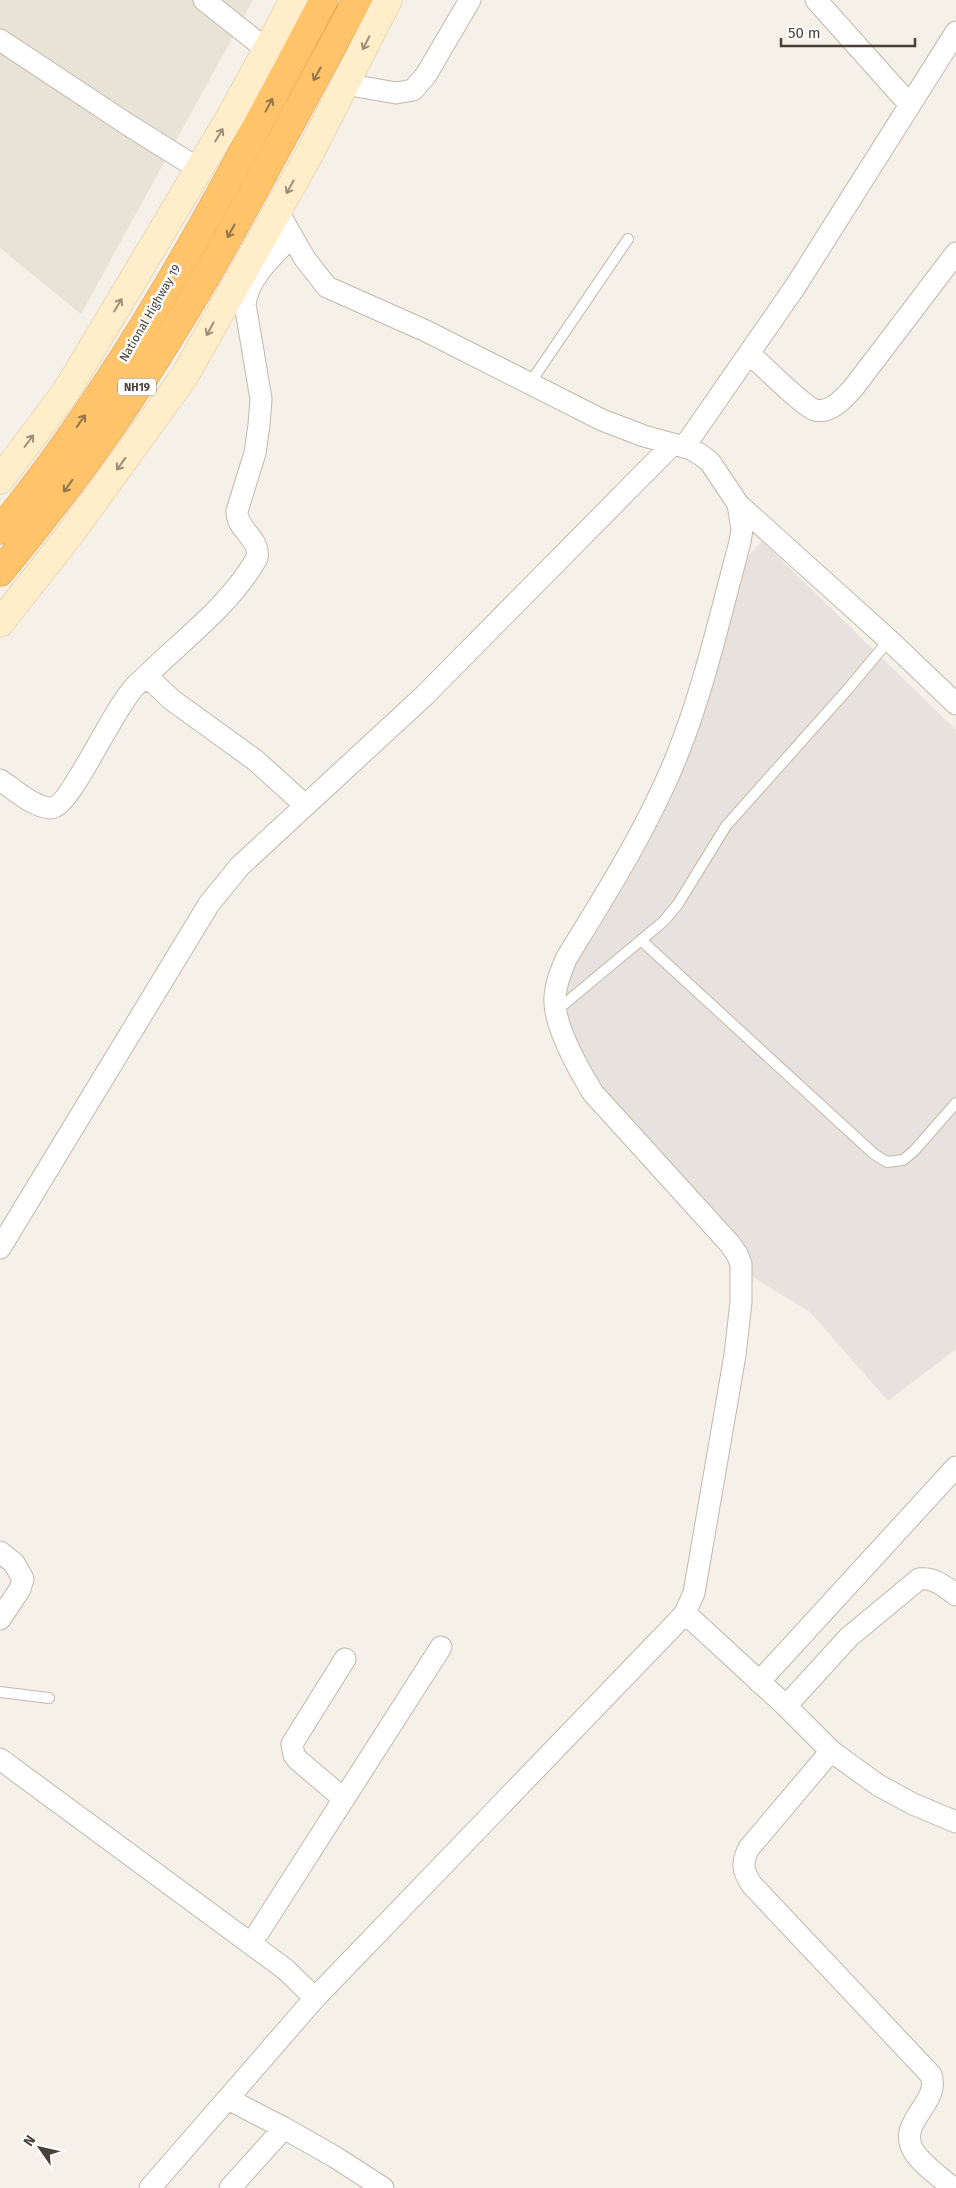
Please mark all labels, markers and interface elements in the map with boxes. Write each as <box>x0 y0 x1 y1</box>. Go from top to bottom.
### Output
scale bar <box>781 15 915 47</box>
text: 50 m <box>788 24 821 42</box>
one-way arrow <box>361 36 371 51</box>
one-way arrow <box>311 66 321 80</box>
one-way arrow <box>264 98 274 113</box>
one-way arrow <box>215 129 225 143</box>
one-way arrow <box>285 180 295 195</box>
one-way arrow <box>225 223 235 237</box>
street label: National Highway 19 <box>116 262 184 364</box>
one-way arrow <box>114 299 124 313</box>
one-way arrow <box>205 321 215 336</box>
road number: NH19 <box>118 378 156 396</box>
one-way arrow <box>76 414 86 428</box>
one-way arrow <box>24 434 34 448</box>
one-way arrow <box>116 457 126 471</box>
one-way arrow <box>63 479 73 493</box>
north arrow <box>15 2123 65 2173</box>
text: N <box>20 2132 39 2150</box>

